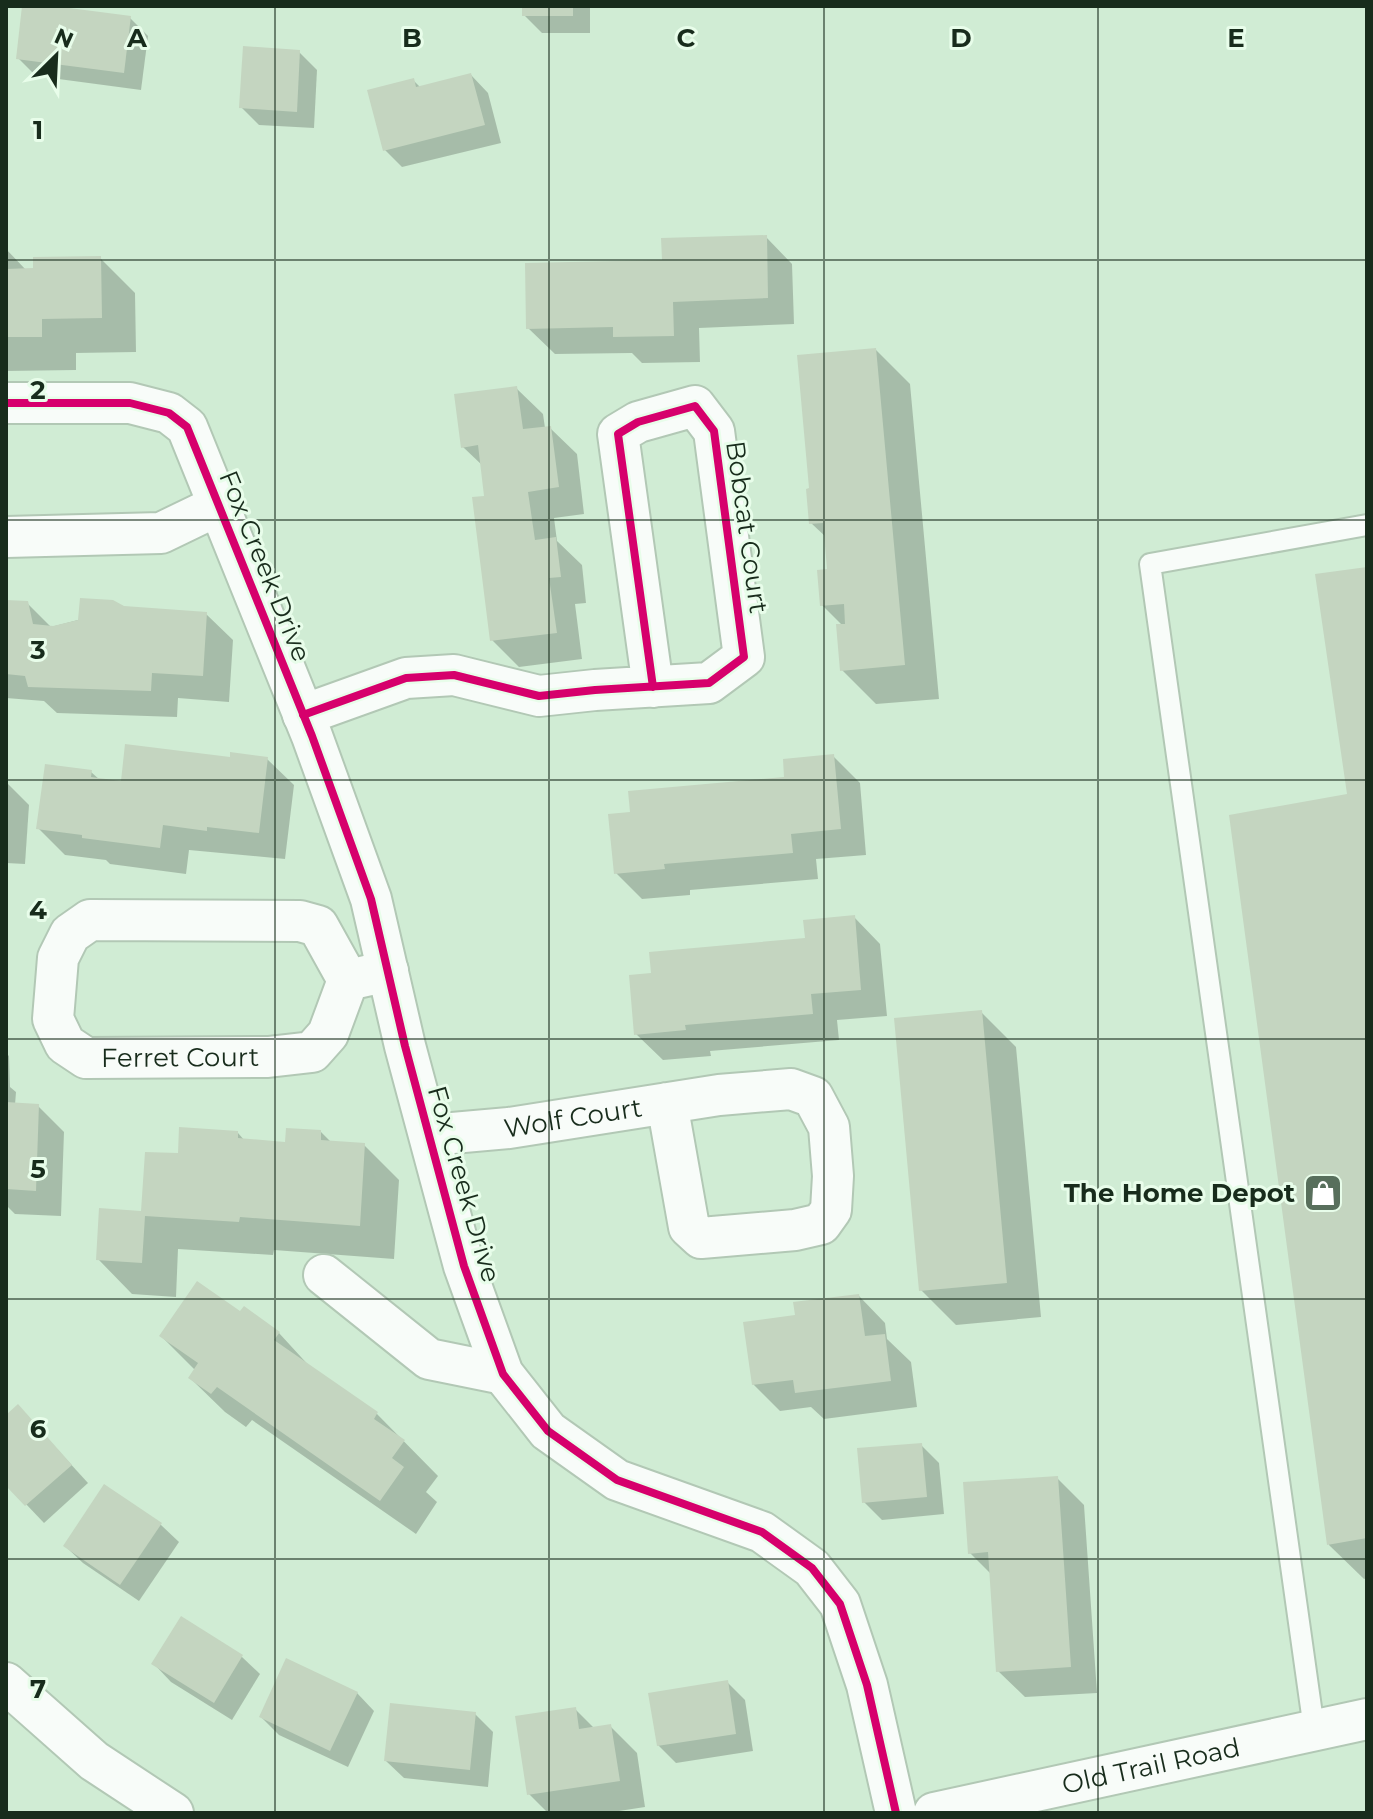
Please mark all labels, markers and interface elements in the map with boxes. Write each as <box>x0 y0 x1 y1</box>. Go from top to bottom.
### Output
north arrow <box>16 16 96 96</box>
text: N <box>50 22 78 54</box>
text: A <box>126 22 148 54</box>
text: B <box>402 22 422 54</box>
text: C <box>677 22 696 54</box>
text: D <box>950 22 972 54</box>
text: E <box>1227 22 1245 54</box>
text: 1 <box>33 114 43 146</box>
text: 2 <box>30 374 46 406</box>
street label: Bobcat Court <box>719 439 775 615</box>
street label: Fox Creek Drive <box>212 466 318 666</box>
text: 3 <box>29 634 46 666</box>
text: 4 <box>29 894 47 926</box>
street label: Ferret Court <box>101 1041 259 1074</box>
street label: Fox Creek Drive <box>421 1082 507 1286</box>
street label: Wolf Court <box>502 1091 644 1145</box>
text: 5 <box>30 1153 46 1185</box>
shop icon: The Home Depot <box>1302 1172 1344 1214</box>
place label: The Home Depot <box>1064 1177 1295 1209</box>
text: 6 <box>30 1413 47 1445</box>
text: 7 <box>30 1673 46 1705</box>
street label: Old Trail Road <box>1059 1731 1243 1801</box>

